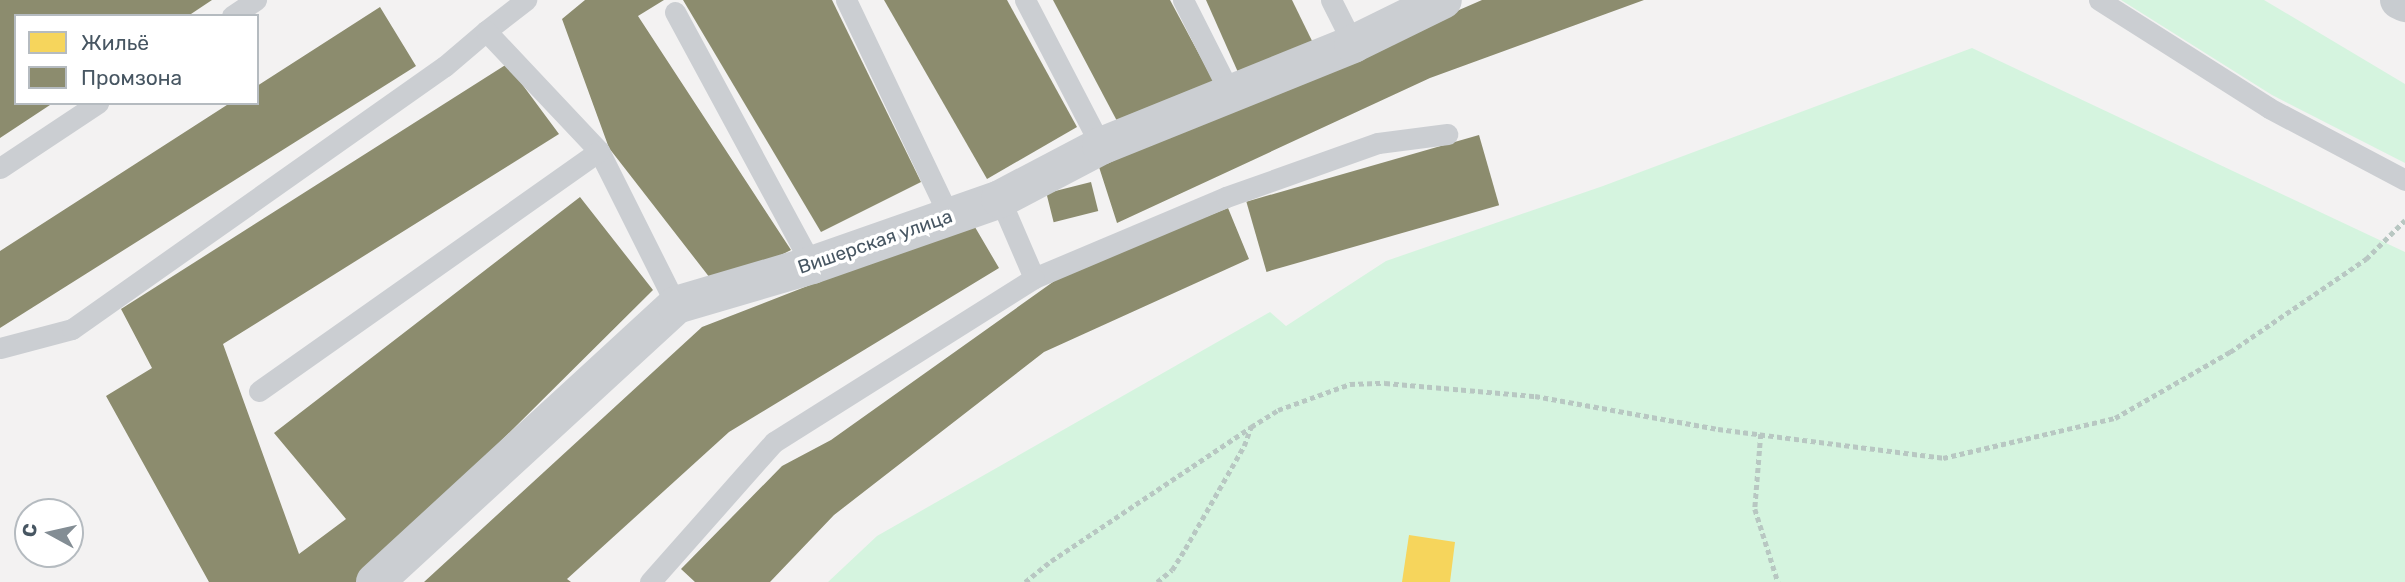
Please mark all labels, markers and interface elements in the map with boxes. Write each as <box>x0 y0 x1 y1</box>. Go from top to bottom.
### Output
legend <box>14 14 259 105</box>
text: Жильё <box>81 30 149 55</box>
text: Промзона <box>81 65 182 90</box>
street label: Вишерская улица <box>795 205 955 279</box>
north arrow <box>14 498 84 568</box>
text: С <box>17 522 42 538</box>

